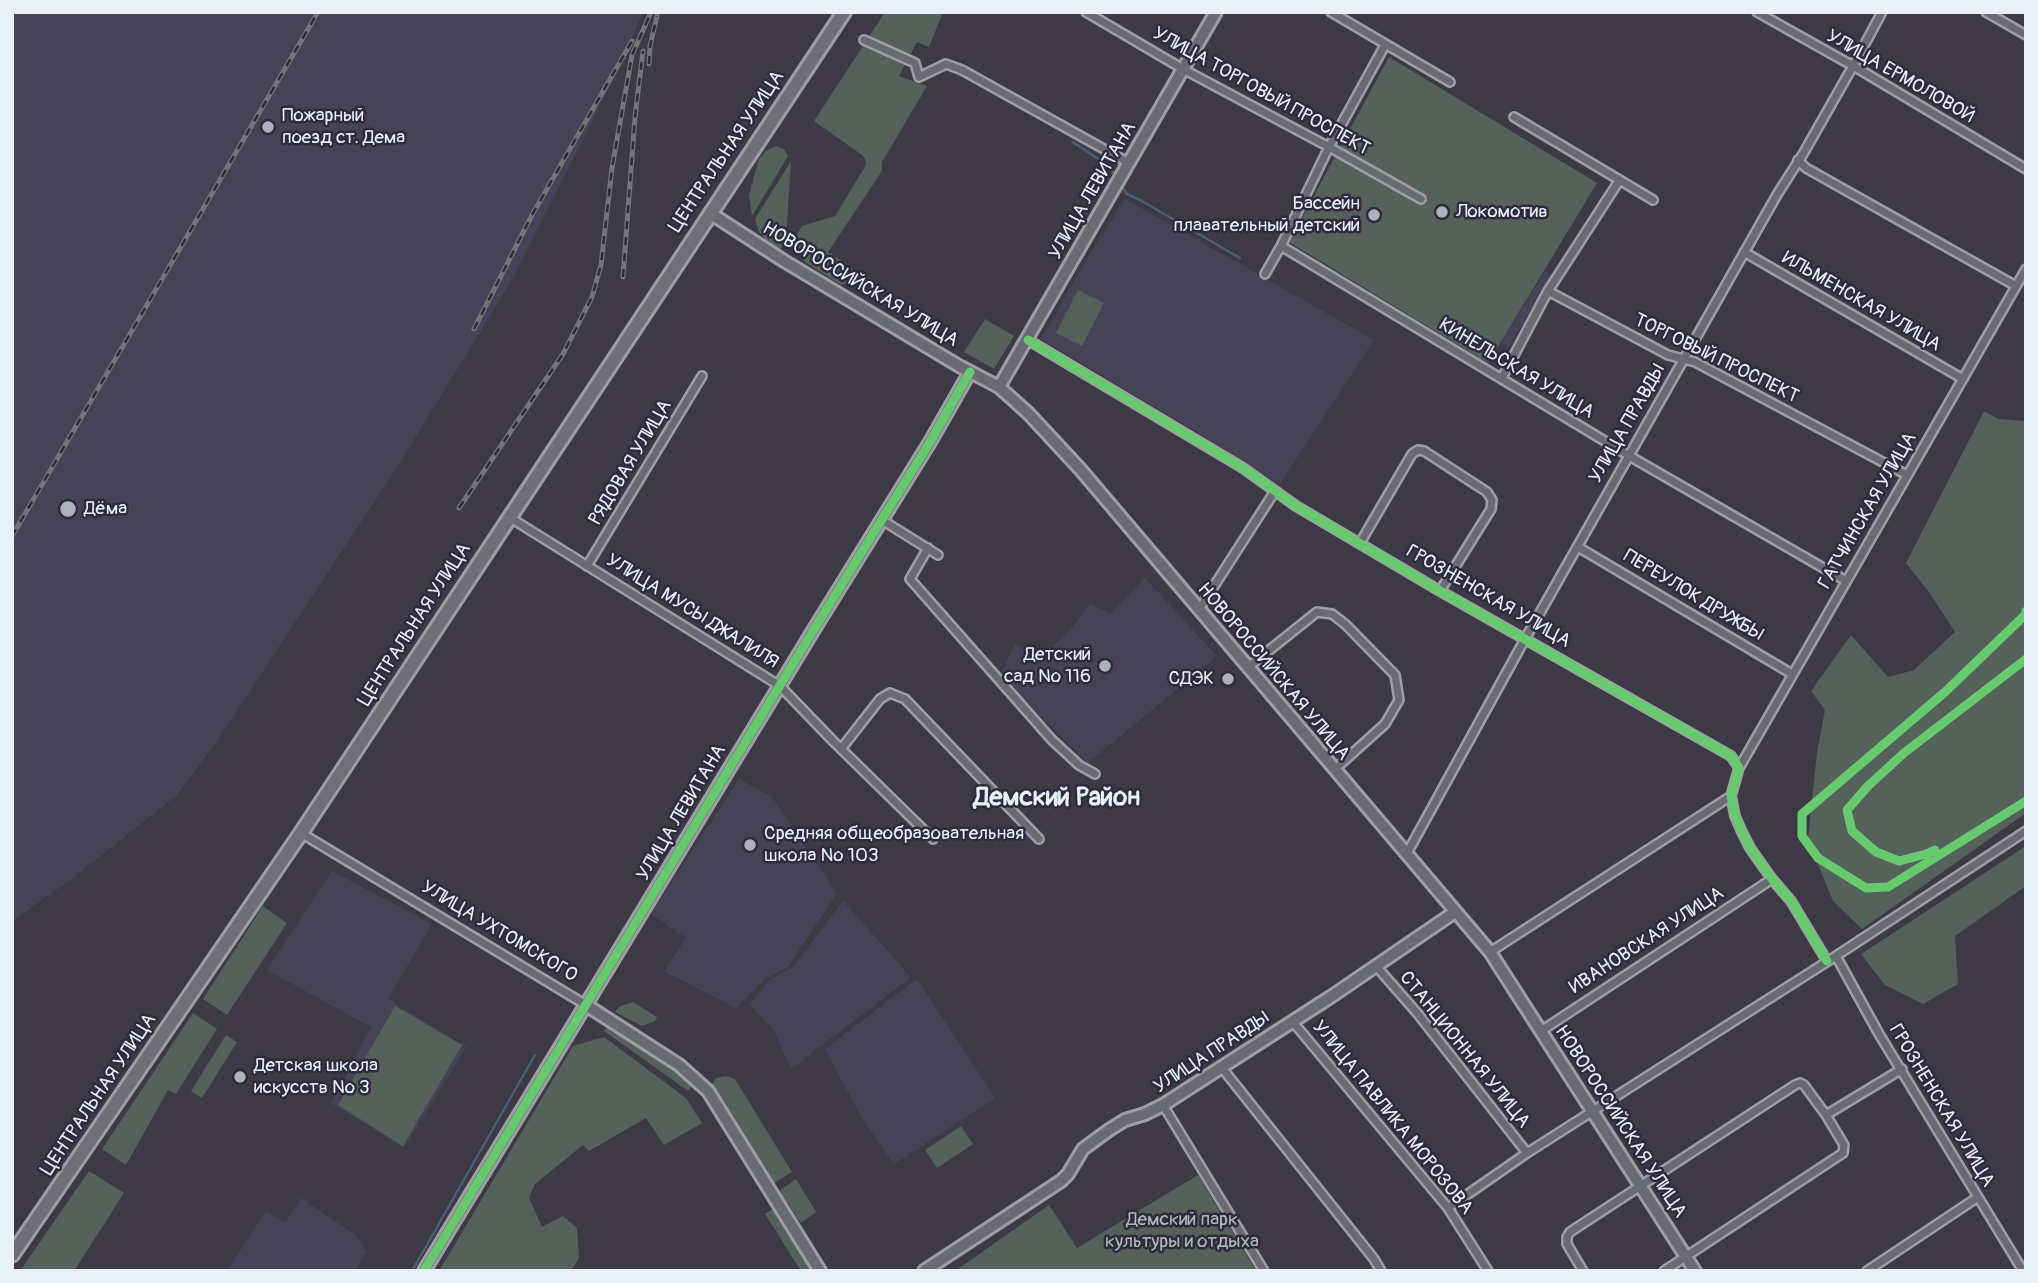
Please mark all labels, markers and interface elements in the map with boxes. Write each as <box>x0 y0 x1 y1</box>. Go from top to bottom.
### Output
street label: УЛИЦА ТОРГОВЫЙ ПРОСПЕКТ <box>1148 23 1374 161</box>
street label: УЛИЦА ЕРМОЛОВОЙ <box>1822 25 1978 129</box>
street label: ЦЕНТРАЛЬНАЯ УЛИЦА <box>664 67 790 237</box>
place label: Пожарный поезд ст. Дема <box>282 105 405 149</box>
street label: УЛИЦА ЛЕВИТАНА <box>1044 118 1142 264</box>
marker: Пожарный поезд ст. Дема <box>260 119 276 135</box>
place label: Бассейн плавательный детский <box>1173 193 1360 237</box>
place label: Локомотив <box>1456 201 1548 223</box>
marker: Локомотив <box>1434 204 1450 220</box>
marker: Бассейн плавательный детский <box>1366 207 1382 223</box>
street label: НОВОРОССИЙСКАЯ УЛИЦА <box>758 217 962 353</box>
street label: ИЛЬМЕНСКАЯ УЛИЦА <box>1777 247 1945 357</box>
street label: ТОРГОВЫЙ ПРОСПЕКТ <box>1630 309 1802 409</box>
street label: КИНЕЛЬСКАЯ УЛИЦА <box>1434 314 1598 424</box>
street label: УЛИЦА ПРАВДЫ <box>1585 361 1671 487</box>
street label: РЯДОВАЯ УЛИЦА <box>585 396 677 530</box>
street label: ГАТЧИНСКАЯ УЛИЦА <box>1814 429 1922 593</box>
place label: Дёма <box>84 498 127 520</box>
marker: Дёма <box>58 499 78 519</box>
street label: ЦЕНТРАЛЬНАЯ УЛИЦА <box>354 539 476 711</box>
street label: ГРОЗНЕНСКАЯ УЛИЦА <box>1402 541 1574 653</box>
street label: ПЕРЕУЛОК ДРУЖБЫ <box>1619 545 1767 647</box>
street label: УЛИЦА МУСЫ ДЖАЛИЛЯ <box>602 550 782 674</box>
street label: НОВОРОССИЙСКАЯ УЛИЦА <box>1192 579 1354 765</box>
place label: Детский сад № 116 <box>1004 644 1091 688</box>
marker: Детский сад № 116 <box>1097 658 1113 674</box>
place label: СДЭК <box>1169 668 1214 690</box>
marker: СДЭК <box>1220 671 1236 687</box>
street label: УЛИЦА ЛЕВИТАНА <box>632 741 732 885</box>
district label: Демский Район <box>974 782 1140 814</box>
place label: Средняя общеобразовательная школа № 103 <box>764 823 1024 867</box>
marker: Средняя общеобразовательная школа № 103 <box>742 837 758 853</box>
street label: УЛИЦА УХТОМСКОГО <box>417 876 581 988</box>
street label: ИВАНОВСКАЯ УЛИЦА <box>1566 883 1728 999</box>
street label: СТАНЦИОННАЯ УЛИЦА <box>1394 967 1534 1133</box>
street label: УЛИЦА ПРАВДЫ <box>1150 1007 1274 1099</box>
street label: ЦЕНТРАЛЬНАЯ УЛИЦА <box>36 1010 162 1180</box>
street label: УЛИЦА ПАВЛИКА МОРОЗОВА <box>1307 1017 1477 1219</box>
street label: ГРОЗНЕНСКАЯ УЛИЦА <box>1883 1020 1999 1192</box>
street label: НОВОРОССИЙСКАЯ УЛИЦА <box>1549 1022 1691 1222</box>
place label: Детская школа искусств № 3 <box>254 1055 378 1099</box>
marker: Детская школа искусств № 3 <box>232 1069 248 1085</box>
park label: Демский парк культуры и отдыха <box>1105 1209 1259 1253</box>

